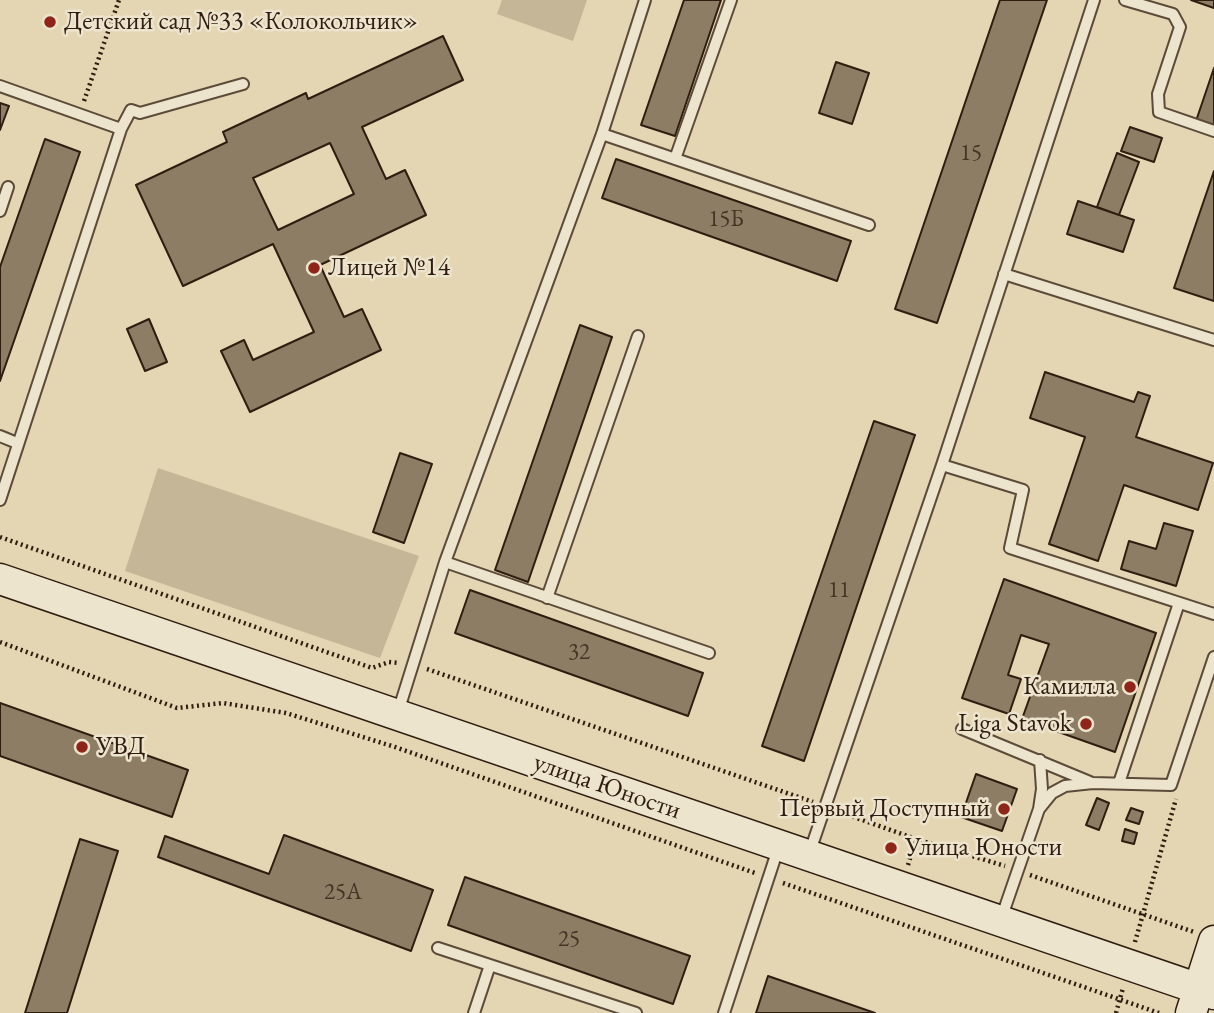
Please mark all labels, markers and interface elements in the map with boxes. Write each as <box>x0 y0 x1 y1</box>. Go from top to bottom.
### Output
place label: Детский сад №33 «Колокольчик» <box>64 6 418 38</box>
marker: Детский сад №33 «Колокольчик» <box>42 14 58 30</box>
house number: 15 <box>960 140 982 168</box>
house number: 15Б <box>708 206 744 234</box>
place label: Лицей №14 <box>328 252 450 284</box>
marker: Лицей №14 <box>306 260 322 276</box>
house number: 11 <box>828 577 850 605</box>
house number: 32 <box>568 639 590 667</box>
place label: Камилла <box>1023 671 1116 703</box>
marker: Камилла <box>1122 679 1138 695</box>
place label: Liga Stavok <box>958 708 1072 740</box>
marker: Liga Stavok <box>1078 716 1094 732</box>
place label: УВД <box>96 731 146 763</box>
marker: УВД <box>74 739 90 755</box>
street label: улица Юности <box>529 747 685 827</box>
place label: Первый Доступный <box>779 793 990 825</box>
marker: Первый Доступный <box>996 801 1012 817</box>
place label: Улица Юности <box>905 832 1062 864</box>
marker: Улица Юности <box>883 840 899 856</box>
house number: 25А <box>324 879 362 907</box>
house number: 25 <box>558 926 580 954</box>

